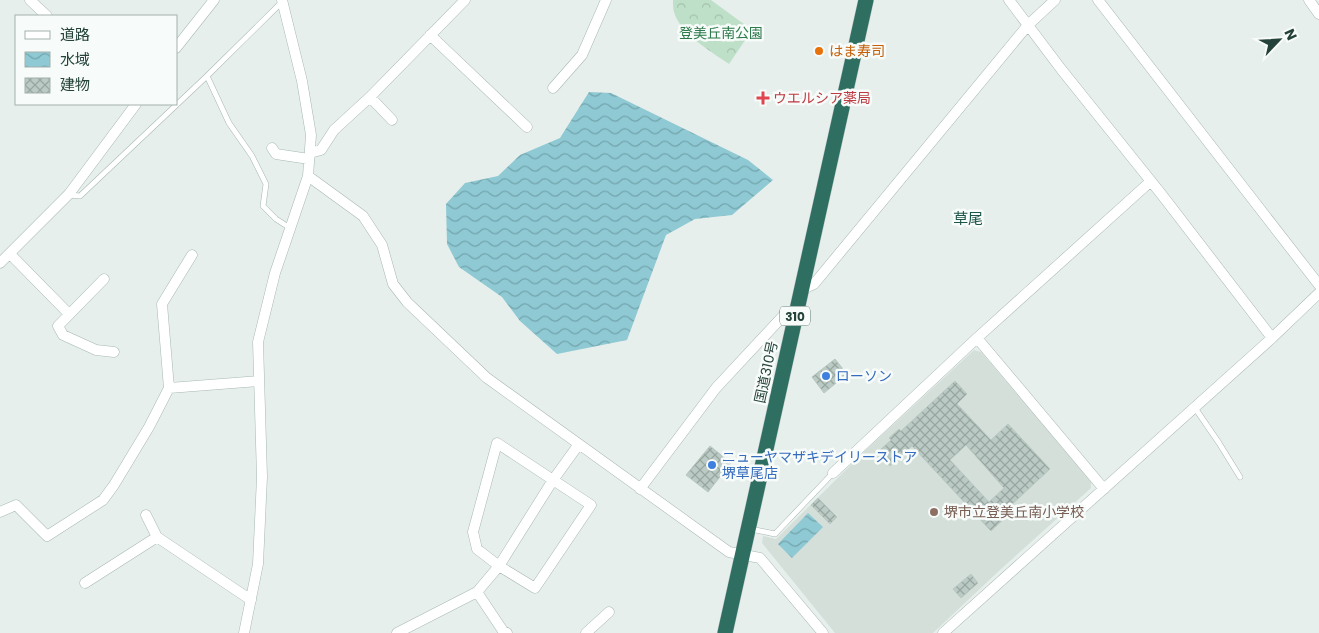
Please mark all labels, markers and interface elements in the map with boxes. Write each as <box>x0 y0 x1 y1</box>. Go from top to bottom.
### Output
legend <box>15 15 178 105</box>
north arrow <box>1254 15 1304 65</box>
park label: 登美丘南公園 <box>679 23 763 43</box>
text: 道路 <box>60 24 90 45</box>
text: N <box>1279 26 1302 44</box>
place label: はま寿司 <box>829 41 885 61</box>
marker: はま寿司 <box>813 45 825 57</box>
text: 水域 <box>60 49 90 70</box>
text: 建物 <box>60 74 90 95</box>
place label: ウエルシア薬局 <box>773 88 871 108</box>
marker: ウエルシア薬局 <box>757 92 769 104</box>
district label: 草尾 <box>953 208 983 229</box>
road number: 310 <box>780 306 810 326</box>
street label: 国道310号 <box>750 339 782 405</box>
place label: ローソン <box>836 366 892 386</box>
marker: ローソン <box>820 370 832 382</box>
place label: ニューヤマザキデイリーストア 堺草尾店 <box>722 447 917 483</box>
marker: ニューヤマザキデイリーストア 堺草尾店 <box>706 459 718 471</box>
place label: 堺市立登美丘南小学校 <box>944 502 1084 522</box>
marker: 堺市立登美丘南小学校 <box>928 506 940 518</box>

